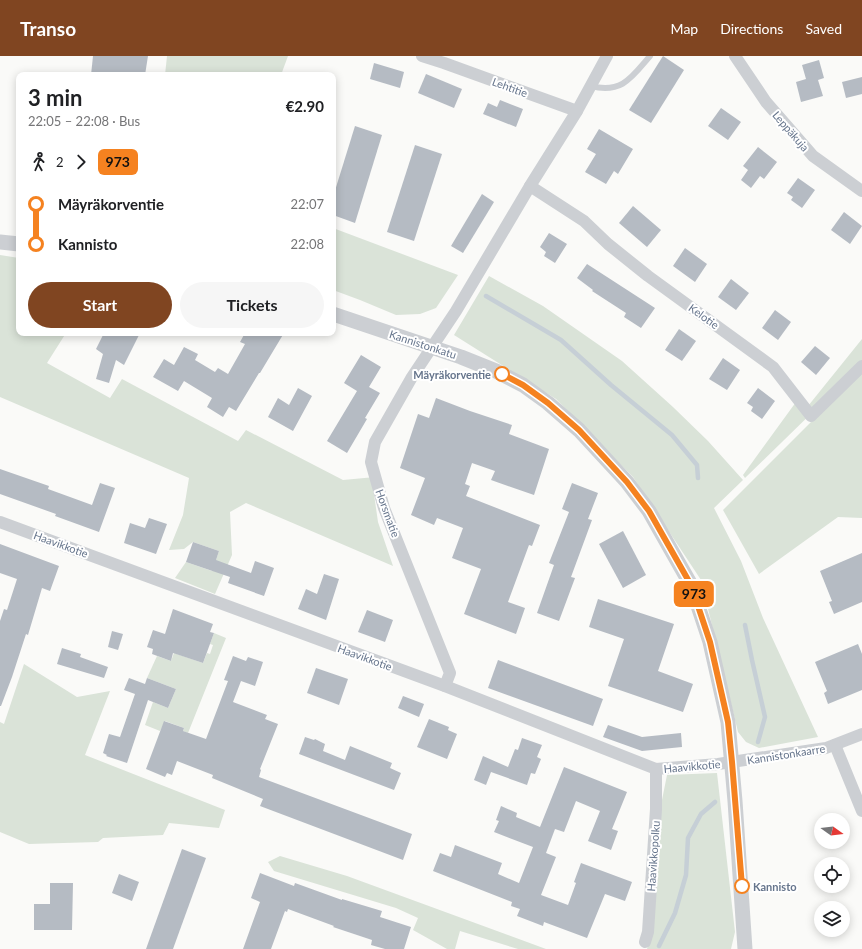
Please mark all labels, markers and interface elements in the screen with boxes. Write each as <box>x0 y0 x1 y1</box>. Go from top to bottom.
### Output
text: Transo <box>20 17 76 40</box>
text: Map <box>671 20 698 37</box>
text: Directions <box>720 20 783 37</box>
text: Saved <box>805 20 842 37</box>
street label: Lehtitie <box>491 75 530 99</box>
text: 3 min <box>28 84 83 111</box>
text: €2.90 <box>286 97 324 115</box>
street label: Leppäkuja <box>770 108 812 154</box>
text: 22:05 – 22:08 · Bus <box>28 113 140 129</box>
icon: walk <box>28 151 50 173</box>
icon: forward <box>70 151 92 173</box>
text: 973 <box>106 153 130 170</box>
text: 2 <box>56 154 64 170</box>
text: Mäyräkorventie <box>58 195 164 213</box>
text: 22:07 <box>291 196 324 212</box>
text: Kannisto <box>58 235 117 253</box>
text: 22:08 <box>291 236 324 252</box>
button: Start <box>28 282 172 328</box>
button: Tickets <box>180 282 324 328</box>
street label: Kelotie <box>686 301 722 331</box>
street label: Kannistonkatu <box>388 327 458 361</box>
marker: Mäyräkorventie <box>494 366 510 382</box>
place label: Mäyräkorventie <box>413 368 491 381</box>
street label: Horsmatie <box>373 487 403 539</box>
street label: Haavikkotie <box>32 528 90 560</box>
line badge: 973 <box>671 581 717 607</box>
text: 973 <box>682 585 706 602</box>
street label: Haavikkotie <box>336 641 394 673</box>
street label: Kannistonkaarre <box>746 741 826 767</box>
street label: Haavikkotie <box>663 757 721 775</box>
north arrow <box>814 813 850 849</box>
map controls <box>814 813 850 937</box>
street label: Haavikkopolku <box>644 820 662 892</box>
button: locate <box>814 857 850 893</box>
marker: Kannisto <box>734 878 750 894</box>
place label: Kannisto <box>753 880 797 893</box>
button: layers <box>814 901 850 937</box>

